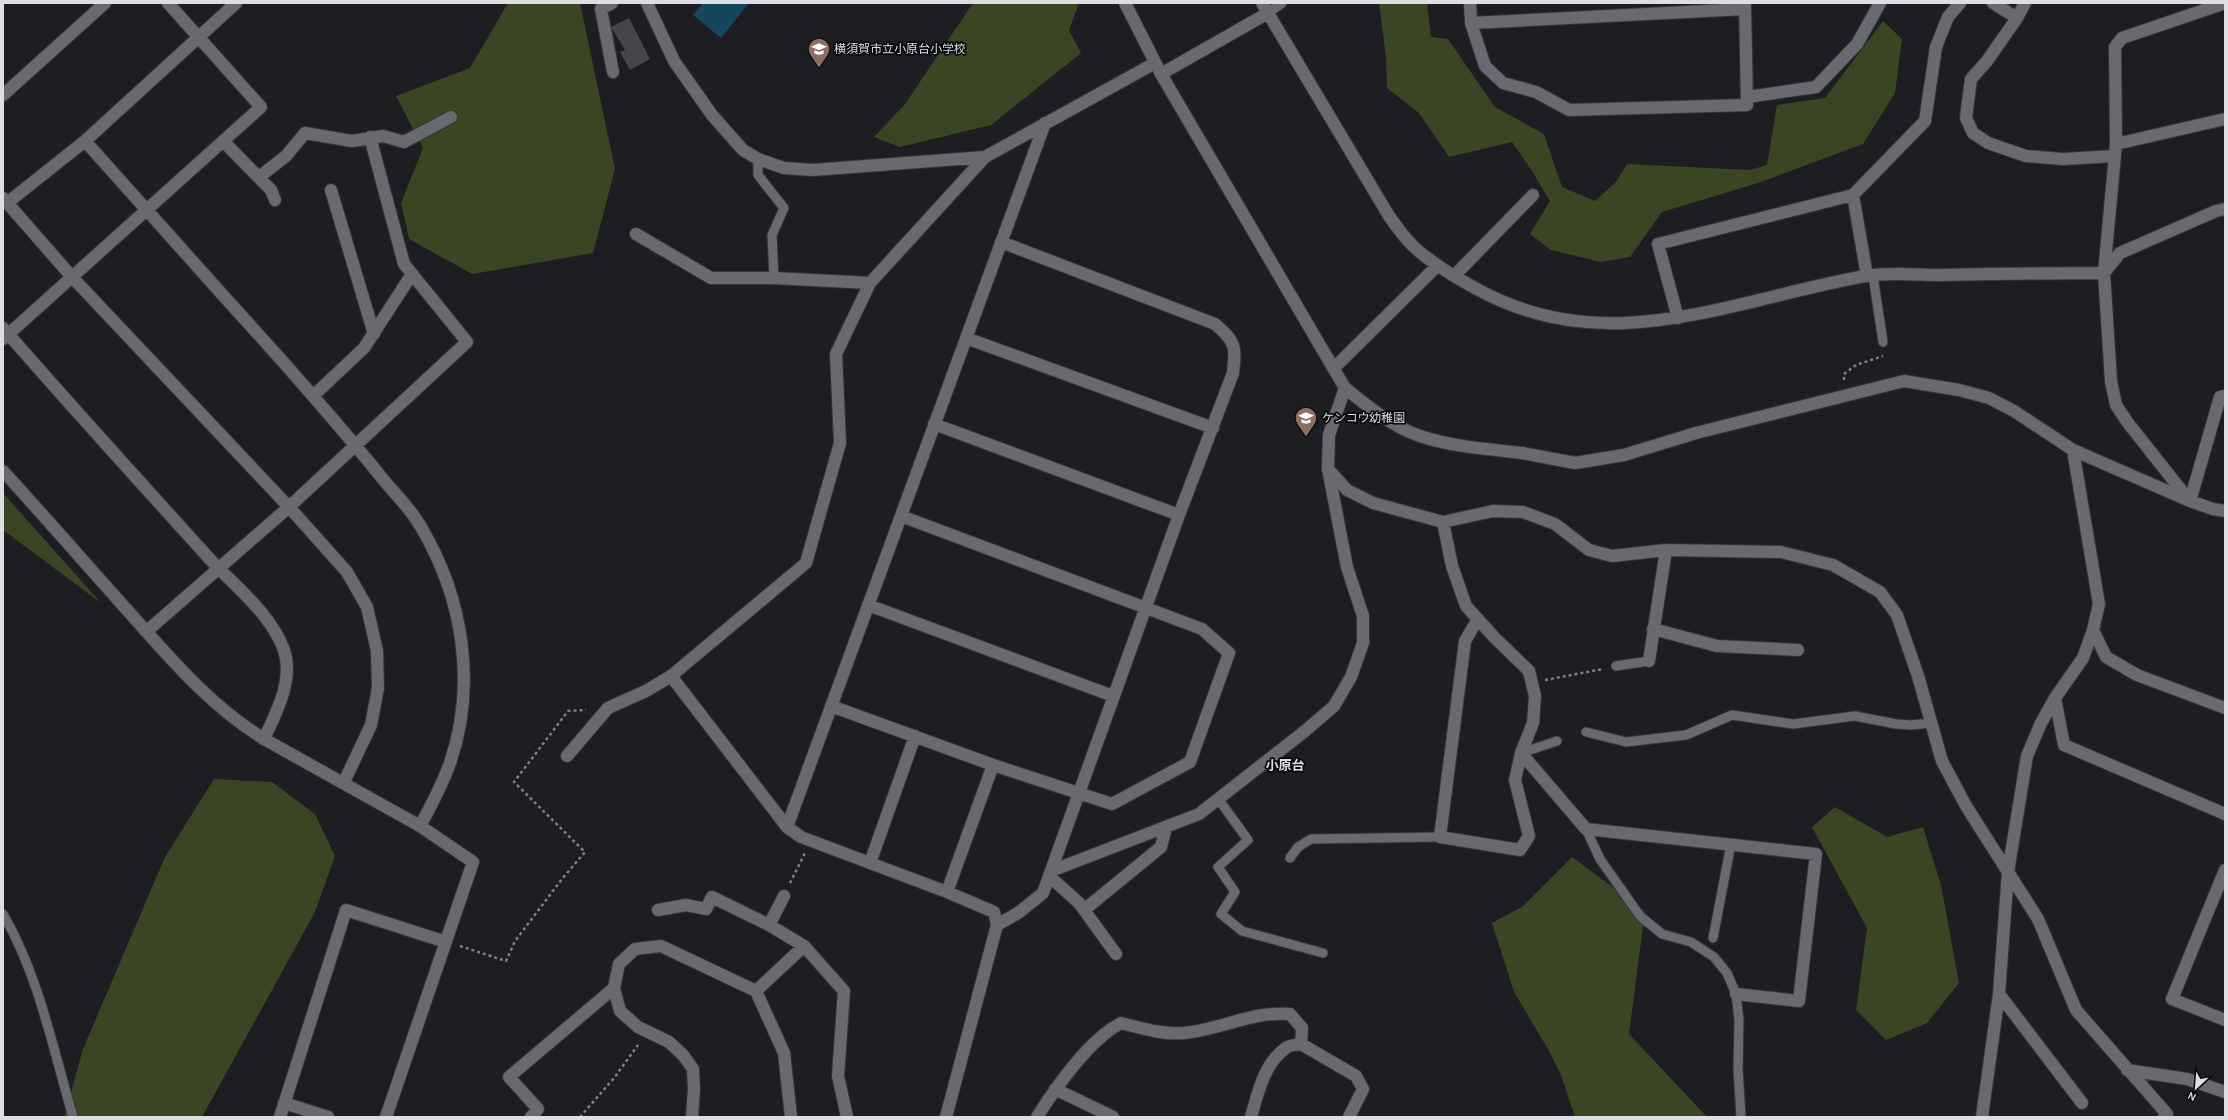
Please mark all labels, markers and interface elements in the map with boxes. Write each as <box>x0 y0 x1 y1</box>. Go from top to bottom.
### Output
school or university icon: 横須賀市立小原台小学校 <box>806 36 832 69</box>
place label: 横須賀市立小原台小学校 <box>834 42 966 56</box>
school or university icon: ケンコウ幼稚園 <box>1293 405 1319 438</box>
place label: ケンコウ幼稚園 <box>1322 411 1405 425</box>
district label: 小原台 <box>1265 758 1305 773</box>
north arrow <box>2176 1068 2216 1108</box>
text: N <box>2185 1089 2198 1104</box>

